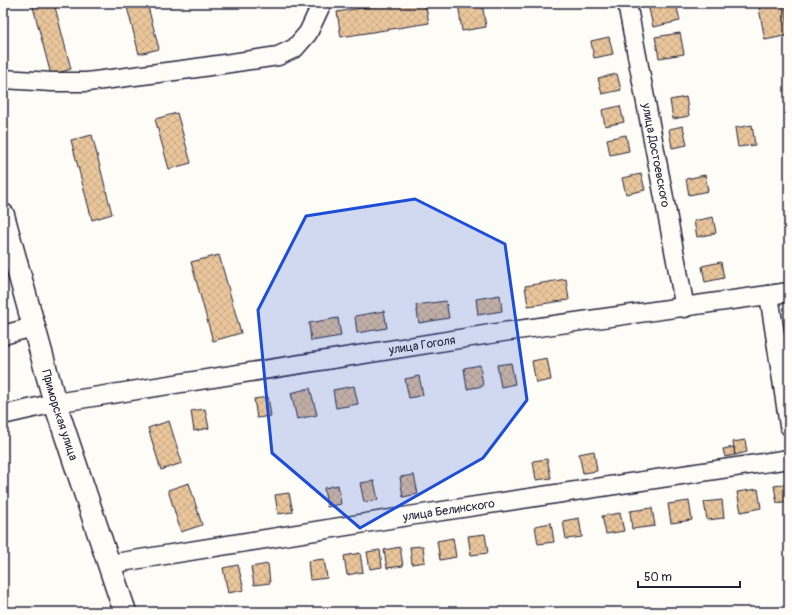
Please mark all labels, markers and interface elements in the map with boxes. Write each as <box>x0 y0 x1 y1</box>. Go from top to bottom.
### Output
street label: улица Достоевского <box>638 101 673 209</box>
street label: улица Гоголя <box>387 333 457 358</box>
street label: Приморская улица <box>38 368 81 463</box>
street label: улица Белинского <box>401 496 496 525</box>
scale bar <box>638 563 740 589</box>
text: 50 m <box>644 570 672 585</box>

